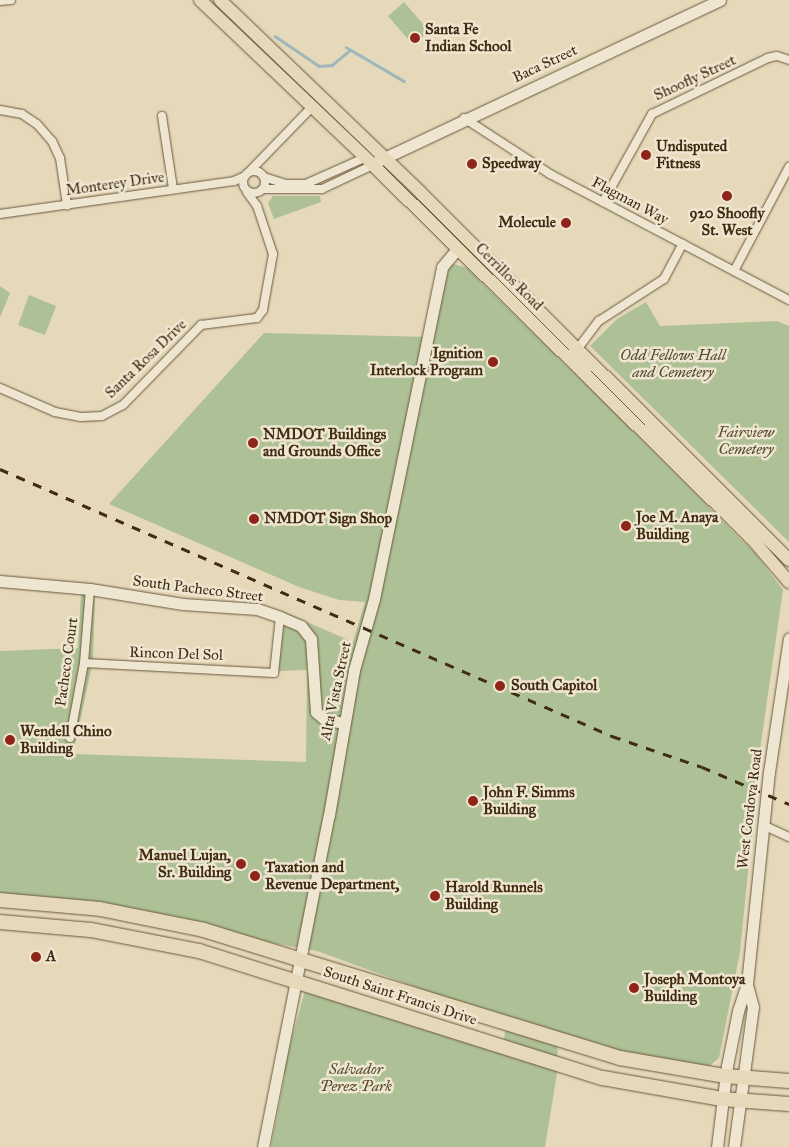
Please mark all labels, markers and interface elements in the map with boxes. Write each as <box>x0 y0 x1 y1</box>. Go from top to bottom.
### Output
place label: Santa Fe Indian School <box>425 20 511 55</box>
marker: Santa Fe Indian School <box>409 32 421 44</box>
street label: Baca Street <box>510 41 580 87</box>
street label: Shoofly Street <box>651 51 739 105</box>
place label: Undisputed Fitness <box>656 137 727 172</box>
marker: Undisputed Fitness <box>640 149 652 161</box>
place label: Speedway <box>482 155 541 173</box>
marker: Speedway <box>466 158 478 170</box>
street label: Monterey Drive <box>65 168 165 200</box>
street label: Flagman Way <box>589 173 671 229</box>
marker: 920 Shoofly St. West <box>721 190 733 202</box>
place label: 920 Shoofly St. West <box>689 204 765 239</box>
place label: Molecule <box>498 214 556 232</box>
marker: Molecule <box>560 217 572 229</box>
street label: Cerrillos Road <box>471 239 547 315</box>
street label: Santa Rosa Drive <box>102 316 190 402</box>
place label: Ignition Interlock Program <box>370 344 483 379</box>
park label: Odd Fellows Hall and Cemetery <box>620 346 726 381</box>
marker: Ignition Interlock Program <box>487 356 499 368</box>
park label: Fairview Cemetery <box>718 423 774 458</box>
place label: NMDOT Buildings and Grounds Office <box>263 425 386 460</box>
marker: NMDOT Buildings and Grounds Office <box>247 437 259 449</box>
place label: Joe M. Anaya Building <box>636 508 718 543</box>
place label: NMDOT Sign Shop <box>264 510 392 528</box>
marker: NMDOT Sign Shop <box>248 513 260 525</box>
marker: Joe M. Anaya Building <box>620 520 632 532</box>
street label: South Pacheco Street <box>132 572 264 606</box>
street label: Pacheco Court <box>52 616 82 708</box>
street label: Alta Vista Street <box>317 640 355 742</box>
street label: Rincon Del Sol <box>129 643 223 665</box>
place label: South Capitol <box>511 677 597 695</box>
marker: South Capitol <box>493 679 507 693</box>
place label: Wendell Chino Building <box>20 722 112 757</box>
marker: Wendell Chino Building <box>4 734 16 746</box>
street label: West Cordova Road <box>734 748 766 870</box>
place label: John F. Simms Building <box>483 783 575 818</box>
marker: John F. Simms Building <box>467 795 479 807</box>
place label: Manuel Lujan, Sr. Building <box>139 846 231 881</box>
marker: Manuel Lujan, Sr. Building <box>235 858 247 870</box>
place label: Taxation and Revenue Department, <box>265 858 399 893</box>
marker: Taxation and Revenue Department, <box>249 870 261 882</box>
place label: Harold Runnels Building <box>445 878 543 913</box>
marker: Harold Runnels Building <box>429 890 441 902</box>
place label: A <box>46 948 56 966</box>
marker: A <box>30 951 42 963</box>
street label: South Saint Francis Drive <box>321 963 479 1029</box>
place label: Joseph Montoya Building <box>644 970 745 1005</box>
marker: Joseph Montoya Building <box>628 982 640 994</box>
park label: Salvador Perez Park <box>320 1060 392 1095</box>

